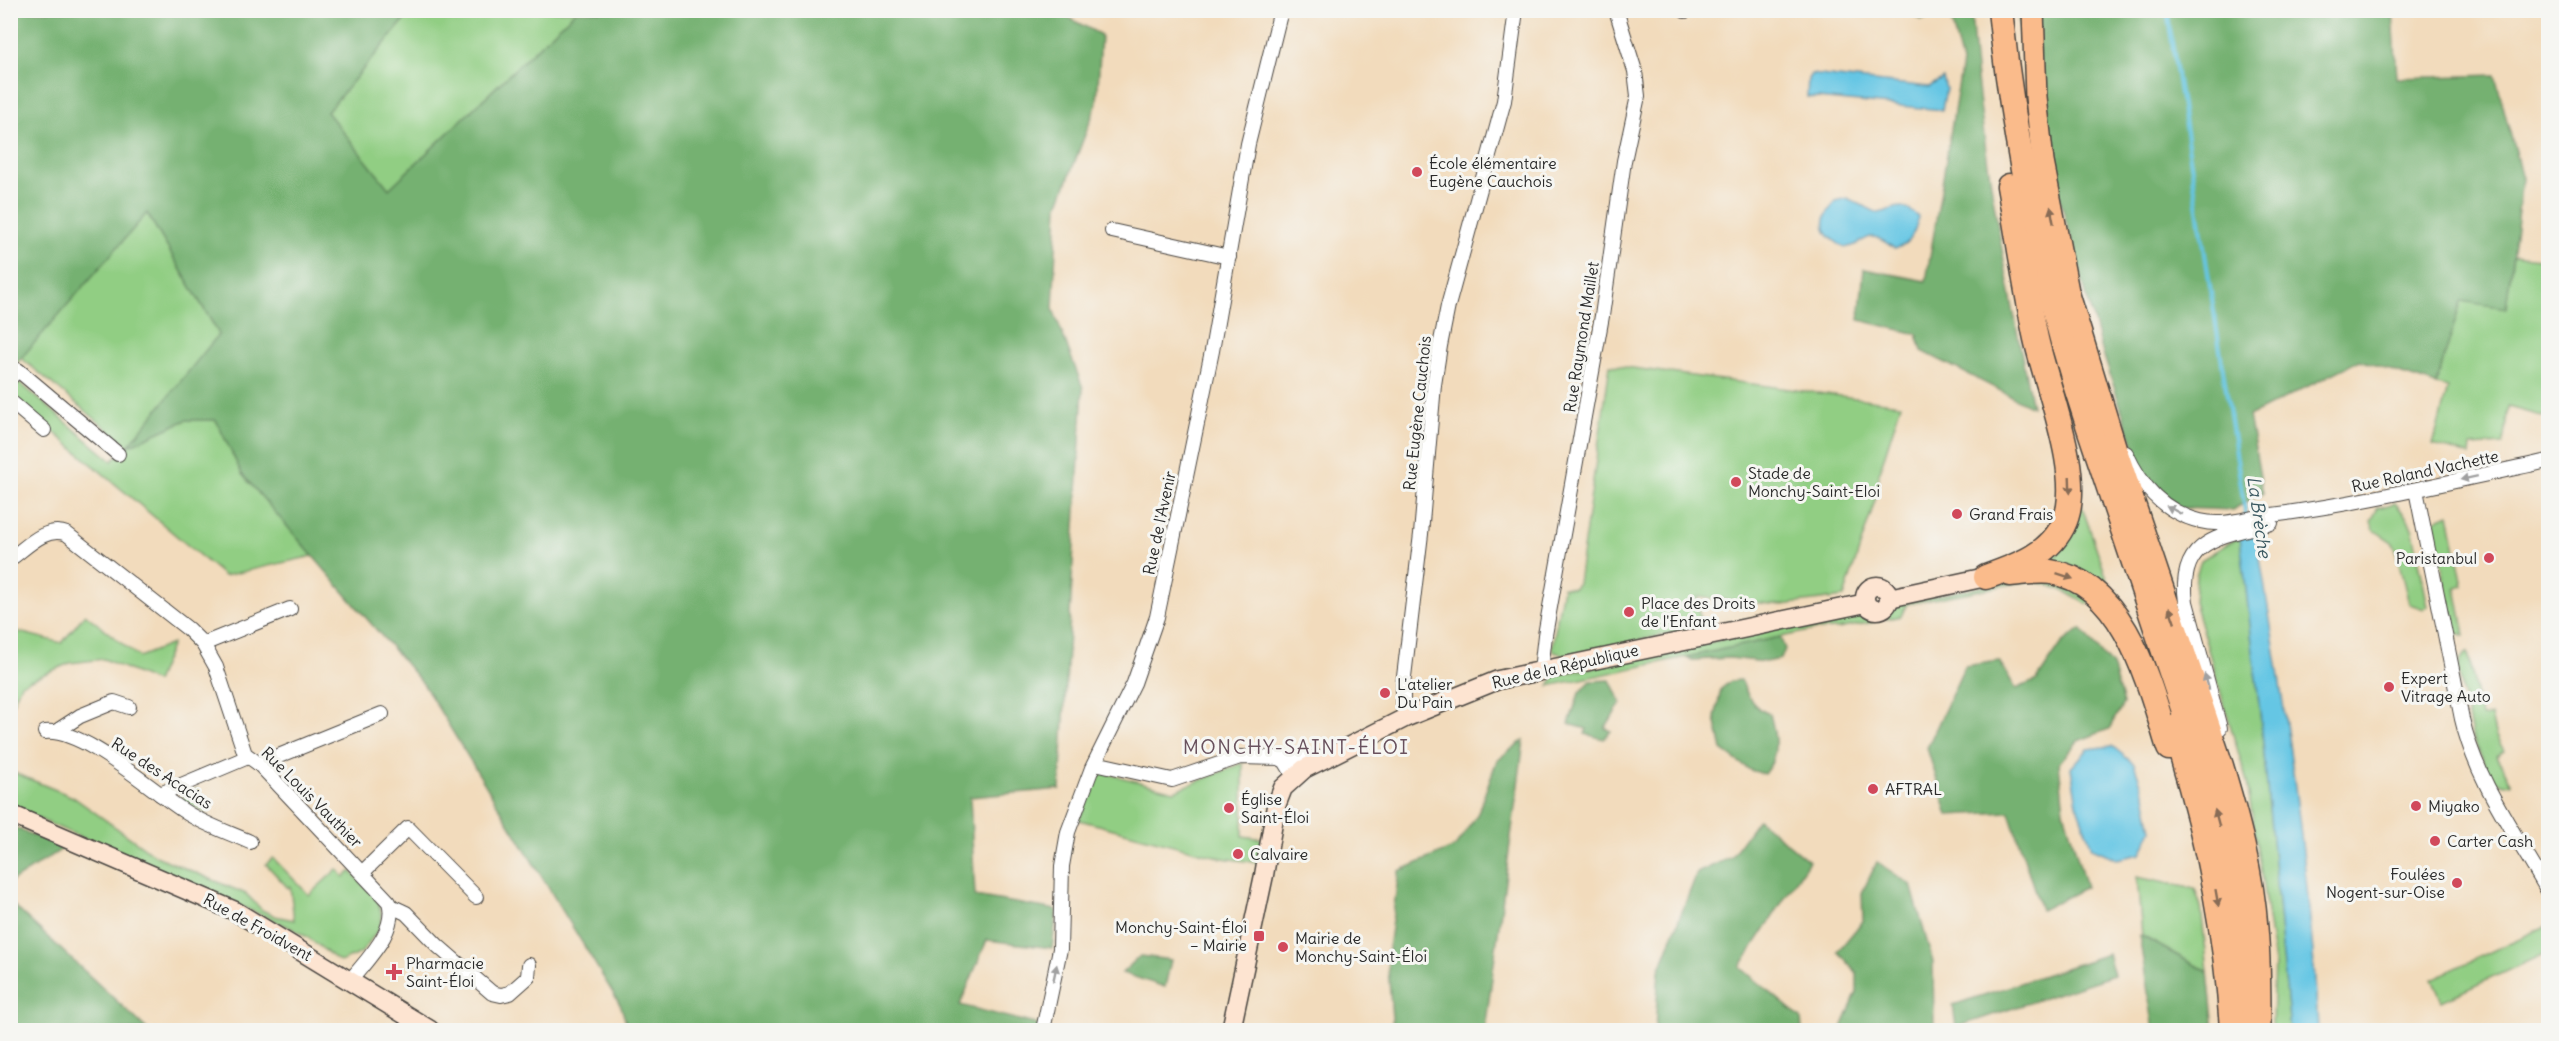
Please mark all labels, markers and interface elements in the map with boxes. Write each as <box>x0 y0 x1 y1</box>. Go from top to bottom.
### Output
place label: École élémentaire Eugène Cauchois <box>1429 153 1557 191</box>
marker: École élémentaire Eugène Cauchois <box>1410 165 1424 179</box>
one-way arrow <box>2047 206 2056 225</box>
street label: Rue Raymond Maillet <box>1559 260 1603 414</box>
street label: Rue Eugène Cauchois <box>1399 335 1435 491</box>
street label: Rue Roland Vachette <box>2350 446 2500 496</box>
place label: Stade de Monchy-Saint-Eloi <box>1748 463 1880 501</box>
street label: Rue de l'Avenir <box>1138 469 1180 577</box>
one-way arrow <box>2459 474 2478 484</box>
marker: Stade de Monchy-Saint-Eloi <box>1729 475 1743 489</box>
water label: La Brèche <box>2242 475 2277 560</box>
one-way arrow <box>2065 476 2074 495</box>
place label: Grand Frais <box>1969 504 2053 524</box>
one-way arrow <box>2165 505 2182 515</box>
marker: Grand Frais <box>1950 507 1964 521</box>
place label: Paristanbul <box>2396 548 2477 568</box>
marker: Paristanbul <box>2482 551 2496 565</box>
one-way arrow <box>2056 572 2074 582</box>
place label: Place des Droits de l'Enfant <box>1641 593 1756 631</box>
marker: Place des Droits de l'Enfant <box>1622 605 1636 619</box>
one-way arrow <box>2167 606 2176 624</box>
street label: Rue de la République <box>1490 639 1640 693</box>
place label: Expert Vitrage Auto <box>2401 668 2491 706</box>
one-way arrow <box>2202 673 2211 691</box>
place label: L'atelier Du Pain <box>1397 674 1453 712</box>
marker: Expert Vitrage Auto <box>2382 680 2396 694</box>
marker: L'atelier Du Pain <box>1378 686 1392 700</box>
street label: Rue des Acacias <box>108 733 216 813</box>
district label: MONCHY-SAINT-ÉLOI <box>1183 734 1409 759</box>
street label: Rue Louis Vauthier <box>257 742 367 852</box>
place label: AFTRAL <box>1885 779 1942 799</box>
marker: AFTRAL <box>1866 782 1880 796</box>
place label: Église Saint-Éloi <box>1241 789 1309 827</box>
place label: Miyako <box>2428 796 2480 816</box>
marker: Miyako <box>2409 799 2423 813</box>
marker: Église Saint-Éloi <box>1222 801 1236 815</box>
one-way arrow <box>2212 808 2222 827</box>
place label: Carter Cash <box>2447 831 2533 851</box>
marker: Carter Cash <box>2428 834 2442 848</box>
place label: Calvaire <box>1250 844 1308 864</box>
marker: Calvaire <box>1231 847 1245 861</box>
place label: Foulées Nogent-sur-Oise <box>2326 864 2445 902</box>
marker: Foulées Nogent-sur-Oise <box>2450 876 2464 890</box>
one-way arrow <box>2213 888 2222 907</box>
street label: Rue de Froidvent <box>200 889 316 965</box>
place label: Monchy-Saint-Éloi – Mairie <box>1115 917 1247 955</box>
place label: Mairie de Monchy-Saint-Éloi <box>1295 928 1427 966</box>
marker: Monchy-Saint-Éloi – Mairie <box>1252 929 1266 943</box>
marker: Mairie de Monchy-Saint-Éloi <box>1276 940 1290 954</box>
place label: Pharmacie Saint-Éloi <box>406 953 484 991</box>
one-way arrow <box>1051 963 1060 982</box>
marker: Pharmacie Saint-Éloi <box>387 965 401 979</box>

